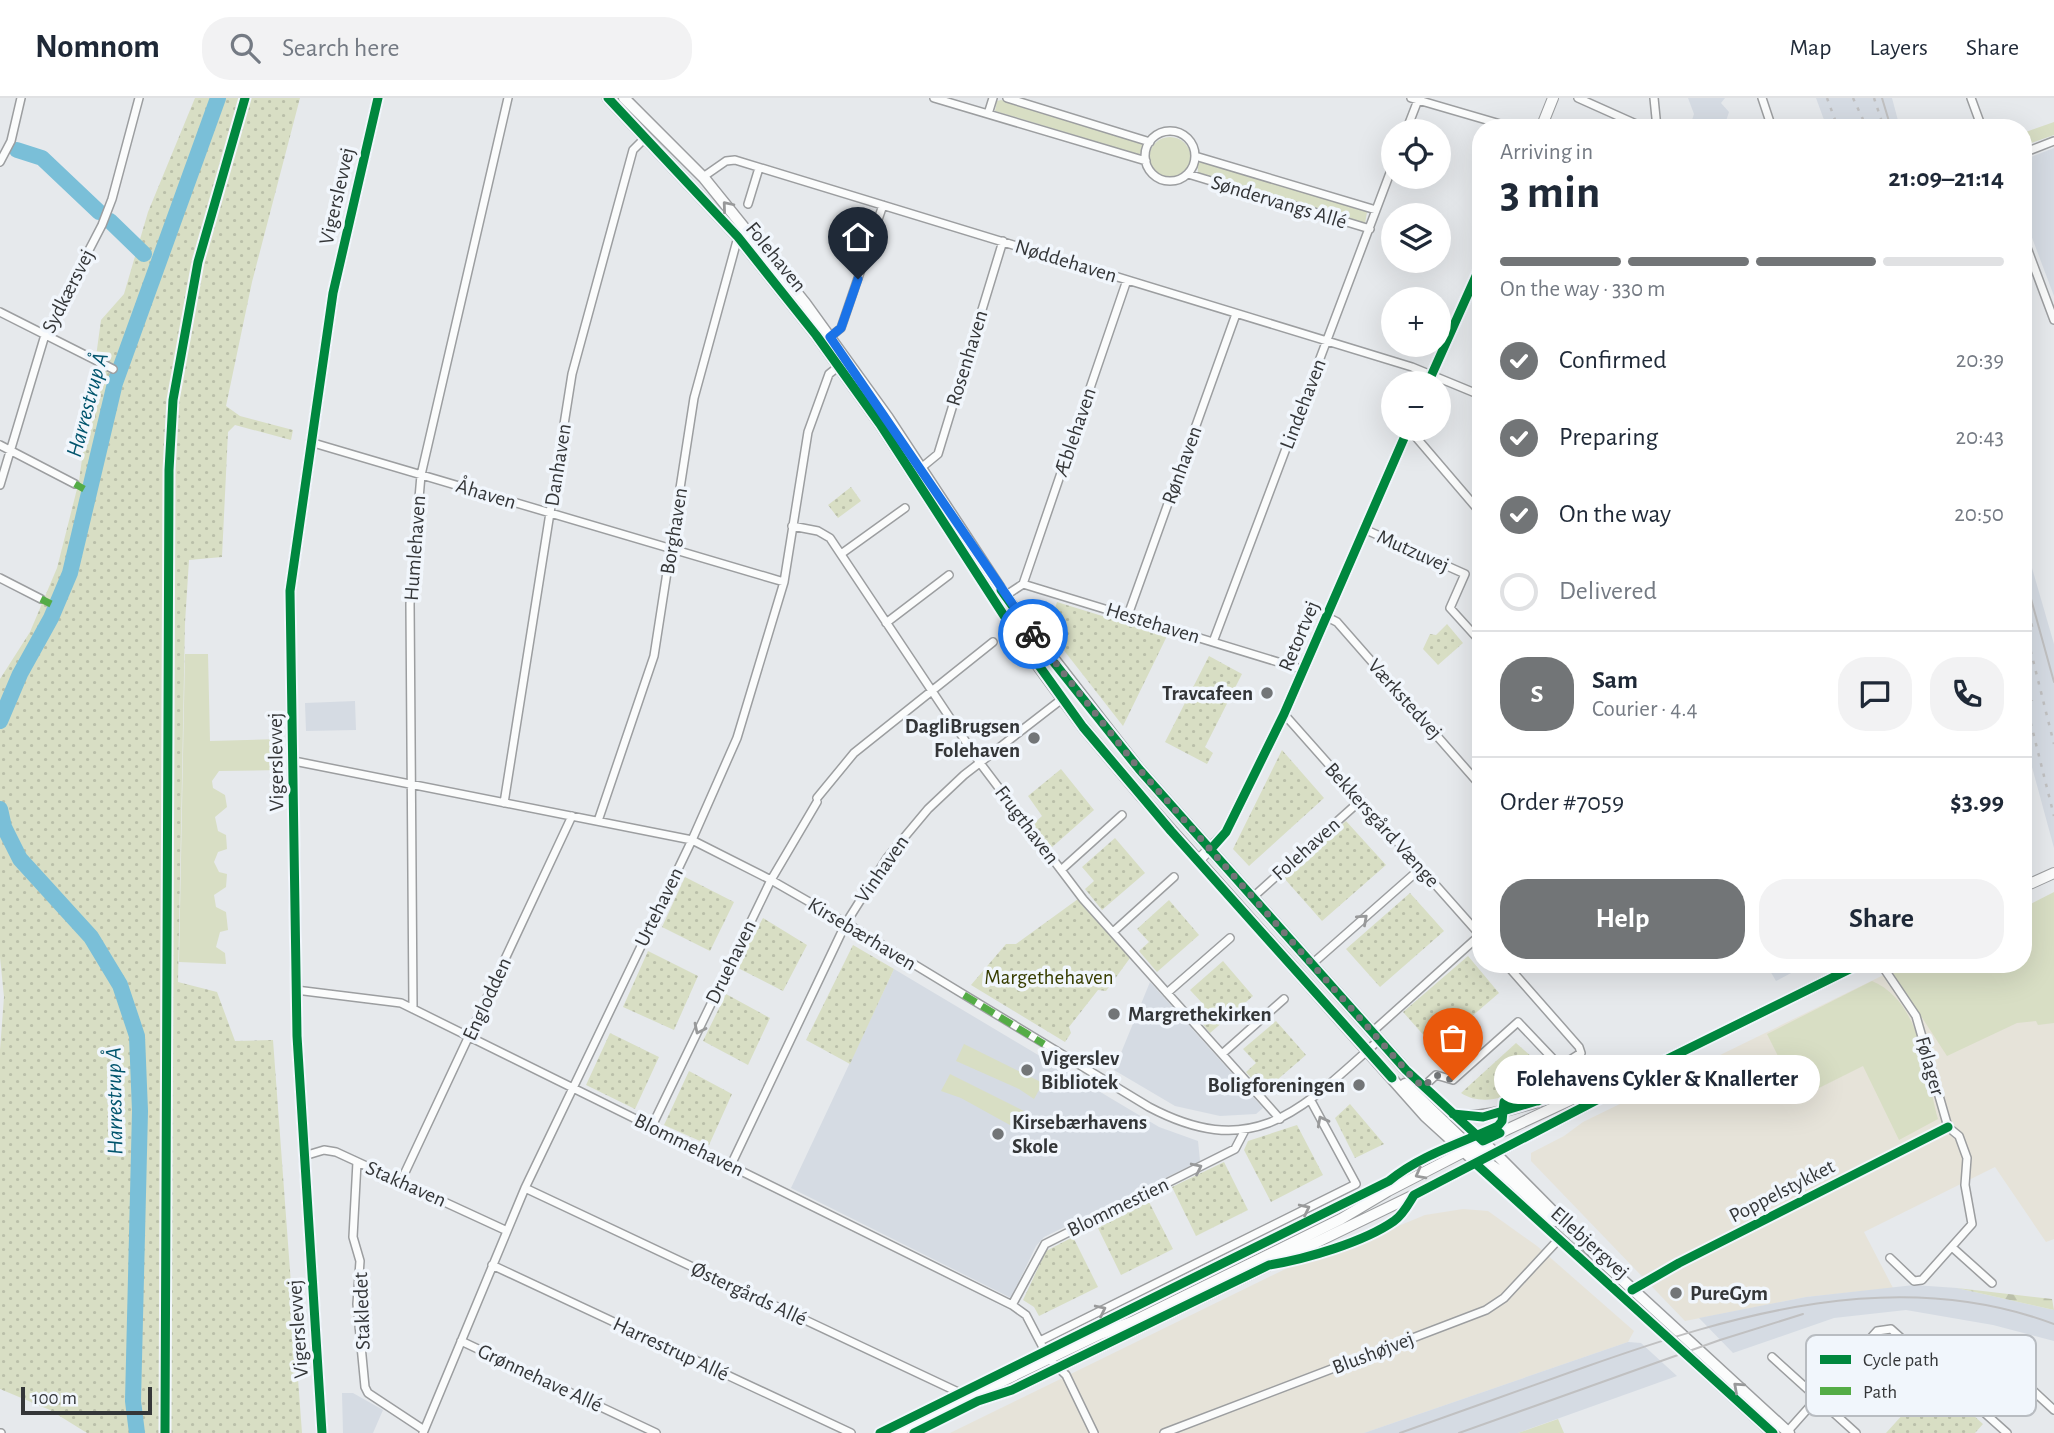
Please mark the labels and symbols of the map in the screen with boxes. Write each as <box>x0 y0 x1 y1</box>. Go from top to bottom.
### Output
street label: Vigerslevvej <box>316 145 358 247</box>
street label: Søndervangs Allé <box>1209 171 1349 233</box>
one-way arrow <box>723 202 735 215</box>
pin <box>828 207 888 279</box>
street label: Folehaven <box>742 218 810 296</box>
street label: Nøddehaven <box>1013 236 1119 286</box>
street label: Sydkærsvej <box>38 246 98 336</box>
street label: Rosenhaven <box>942 308 992 408</box>
water label: Harrestrup Å <box>60 349 113 460</box>
street label: Lindehaven <box>1276 356 1330 452</box>
street label: Æblehaven <box>1050 385 1100 480</box>
street label: Danhaven <box>541 422 575 508</box>
street label: Rønhaven <box>1158 423 1206 507</box>
street label: Åhaven <box>453 473 519 513</box>
street label: Borghaven <box>657 486 691 576</box>
street label: Humlehaven <box>401 495 429 601</box>
street label: Mutzuvej <box>1374 526 1452 576</box>
street label: Retortvej <box>1275 598 1323 674</box>
courier <box>998 599 1068 669</box>
street label: Hestehaven <box>1104 599 1202 647</box>
street label: Værkstedvej <box>1364 655 1446 743</box>
place label: Travcafeen <box>1162 683 1253 704</box>
marker: Travcafeen <box>1259 685 1275 701</box>
street label: Vigerslevvej <box>265 712 287 812</box>
place label: DagliBrugsen Folehaven <box>905 716 1020 761</box>
marker: DagliBrugsen Folehaven <box>1026 730 1042 746</box>
street label: Bekkersgård Vænge <box>1321 759 1443 891</box>
street label: Frugthaven <box>991 782 1063 868</box>
street label: Folehaven <box>1268 813 1344 885</box>
street label: Vinhaven <box>851 831 913 907</box>
street label: Urtehaven <box>631 864 687 950</box>
street label: Kirsebærhaven <box>804 894 920 974</box>
one-way arrow <box>1355 915 1368 927</box>
street label: Druehaven <box>702 917 760 1007</box>
street label: Englodden <box>459 954 515 1044</box>
park label: Margethehaven <box>984 967 1114 988</box>
place label: Margrethekirken <box>1128 1004 1272 1025</box>
marker: Margrethekirken <box>1106 1006 1122 1022</box>
pin <box>1423 1008 1483 1080</box>
one-way arrow <box>693 1022 707 1034</box>
street label: Følager <box>1912 1034 1948 1098</box>
water label: Harrestrup Å <box>100 1047 127 1155</box>
place label: Vigerslev Bibliotek <box>1041 1048 1120 1093</box>
callout: Folehavens Cykler & Knallerter <box>1495 1056 1820 1104</box>
marker: Vigerslev Bibliotek <box>1019 1062 1035 1078</box>
place label: Boligforeningen <box>1208 1075 1345 1096</box>
marker: Boligforeningen <box>1351 1077 1367 1093</box>
street label: Blommehaven <box>631 1109 747 1181</box>
place label: Kirsebærhavens Skole <box>1012 1112 1147 1157</box>
one-way arrow <box>1317 1116 1330 1128</box>
marker: Kirsebærhavens Skole <box>990 1126 1006 1142</box>
street label: Poppelstykket <box>1726 1155 1838 1227</box>
street label: Stakhaven <box>363 1157 449 1211</box>
one-way arrow <box>1190 1162 1202 1176</box>
one-way arrow <box>1415 1166 1427 1179</box>
street label: Blommestien <box>1064 1174 1172 1240</box>
street label: Ellebjergvej <box>1547 1203 1633 1283</box>
one-way arrow <box>1298 1204 1310 1218</box>
street label: Østergårds Allé <box>688 1258 810 1330</box>
street label: Stakledet <box>350 1271 374 1350</box>
street label: Vigerslevvej <box>284 1279 312 1379</box>
place label: PureGym <box>1690 1283 1768 1304</box>
marker: PureGym <box>1668 1285 1684 1301</box>
one-way arrow <box>1094 1305 1106 1319</box>
street label: Harrestrup Allé <box>610 1313 732 1385</box>
street label: Blushøjvej <box>1329 1328 1417 1378</box>
legend <box>1806 1335 2036 1416</box>
street label: Grønnehave Allé <box>475 1340 605 1416</box>
text: Cycle path <box>1863 1351 1939 1370</box>
one-way arrow <box>1733 1383 1746 1395</box>
text: Path <box>1863 1383 1897 1402</box>
scale bar <box>21 1384 152 1416</box>

